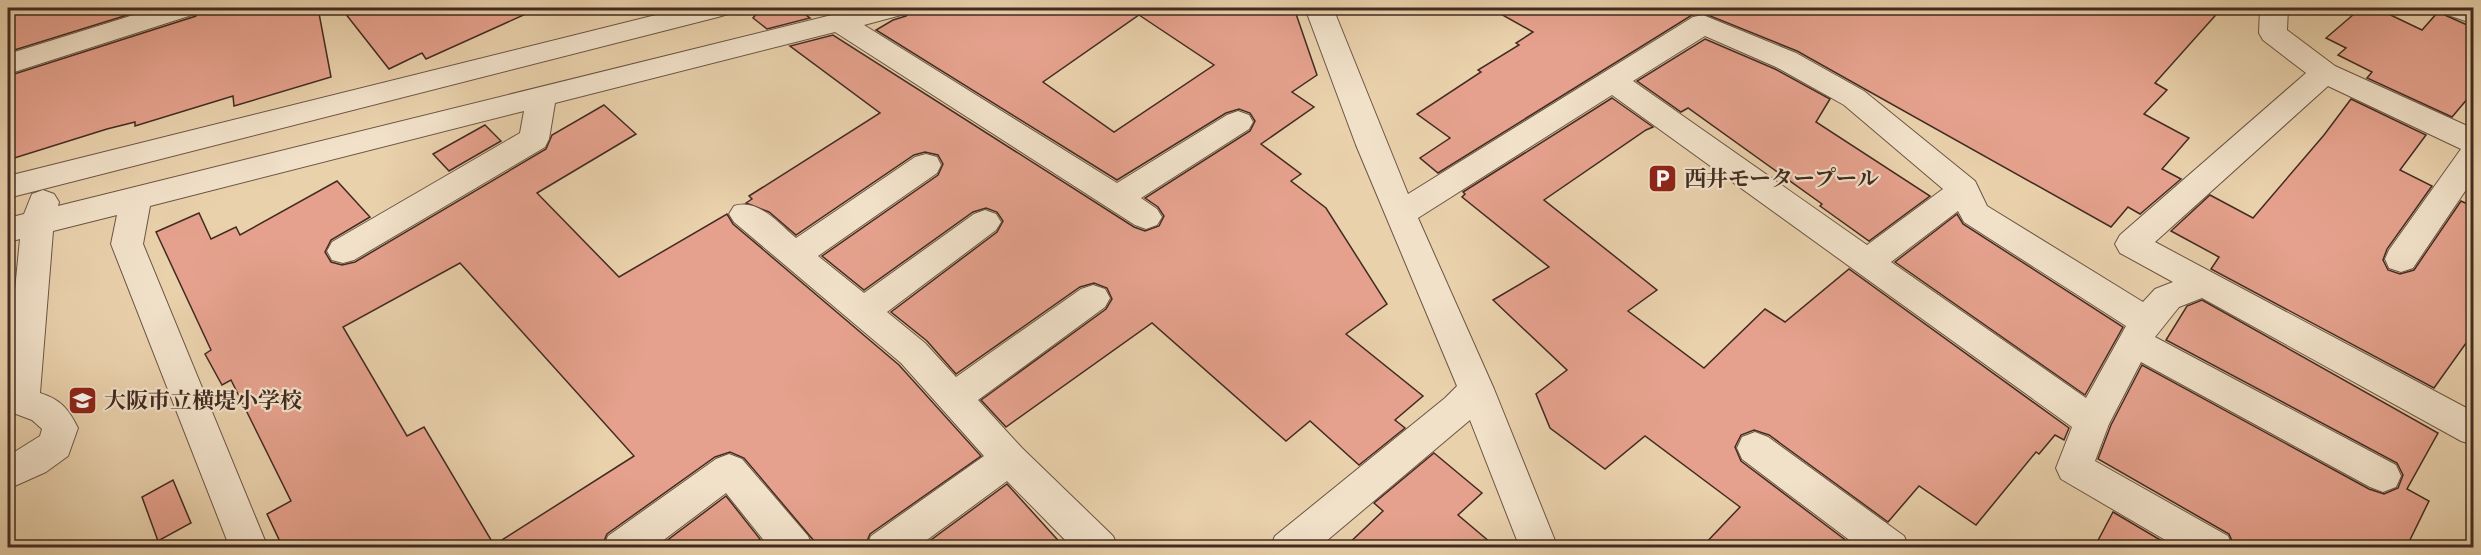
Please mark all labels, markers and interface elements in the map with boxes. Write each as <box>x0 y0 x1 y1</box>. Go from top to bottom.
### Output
parking icon: 西井モータープール <box>1647 162 1679 194</box>
place label: 西井モータープール <box>1684 165 1879 193</box>
school or university icon: 大阪市立横堤小学校 <box>67 384 99 416</box>
place label: 大阪市立横堤小学校 <box>104 387 302 415</box>

